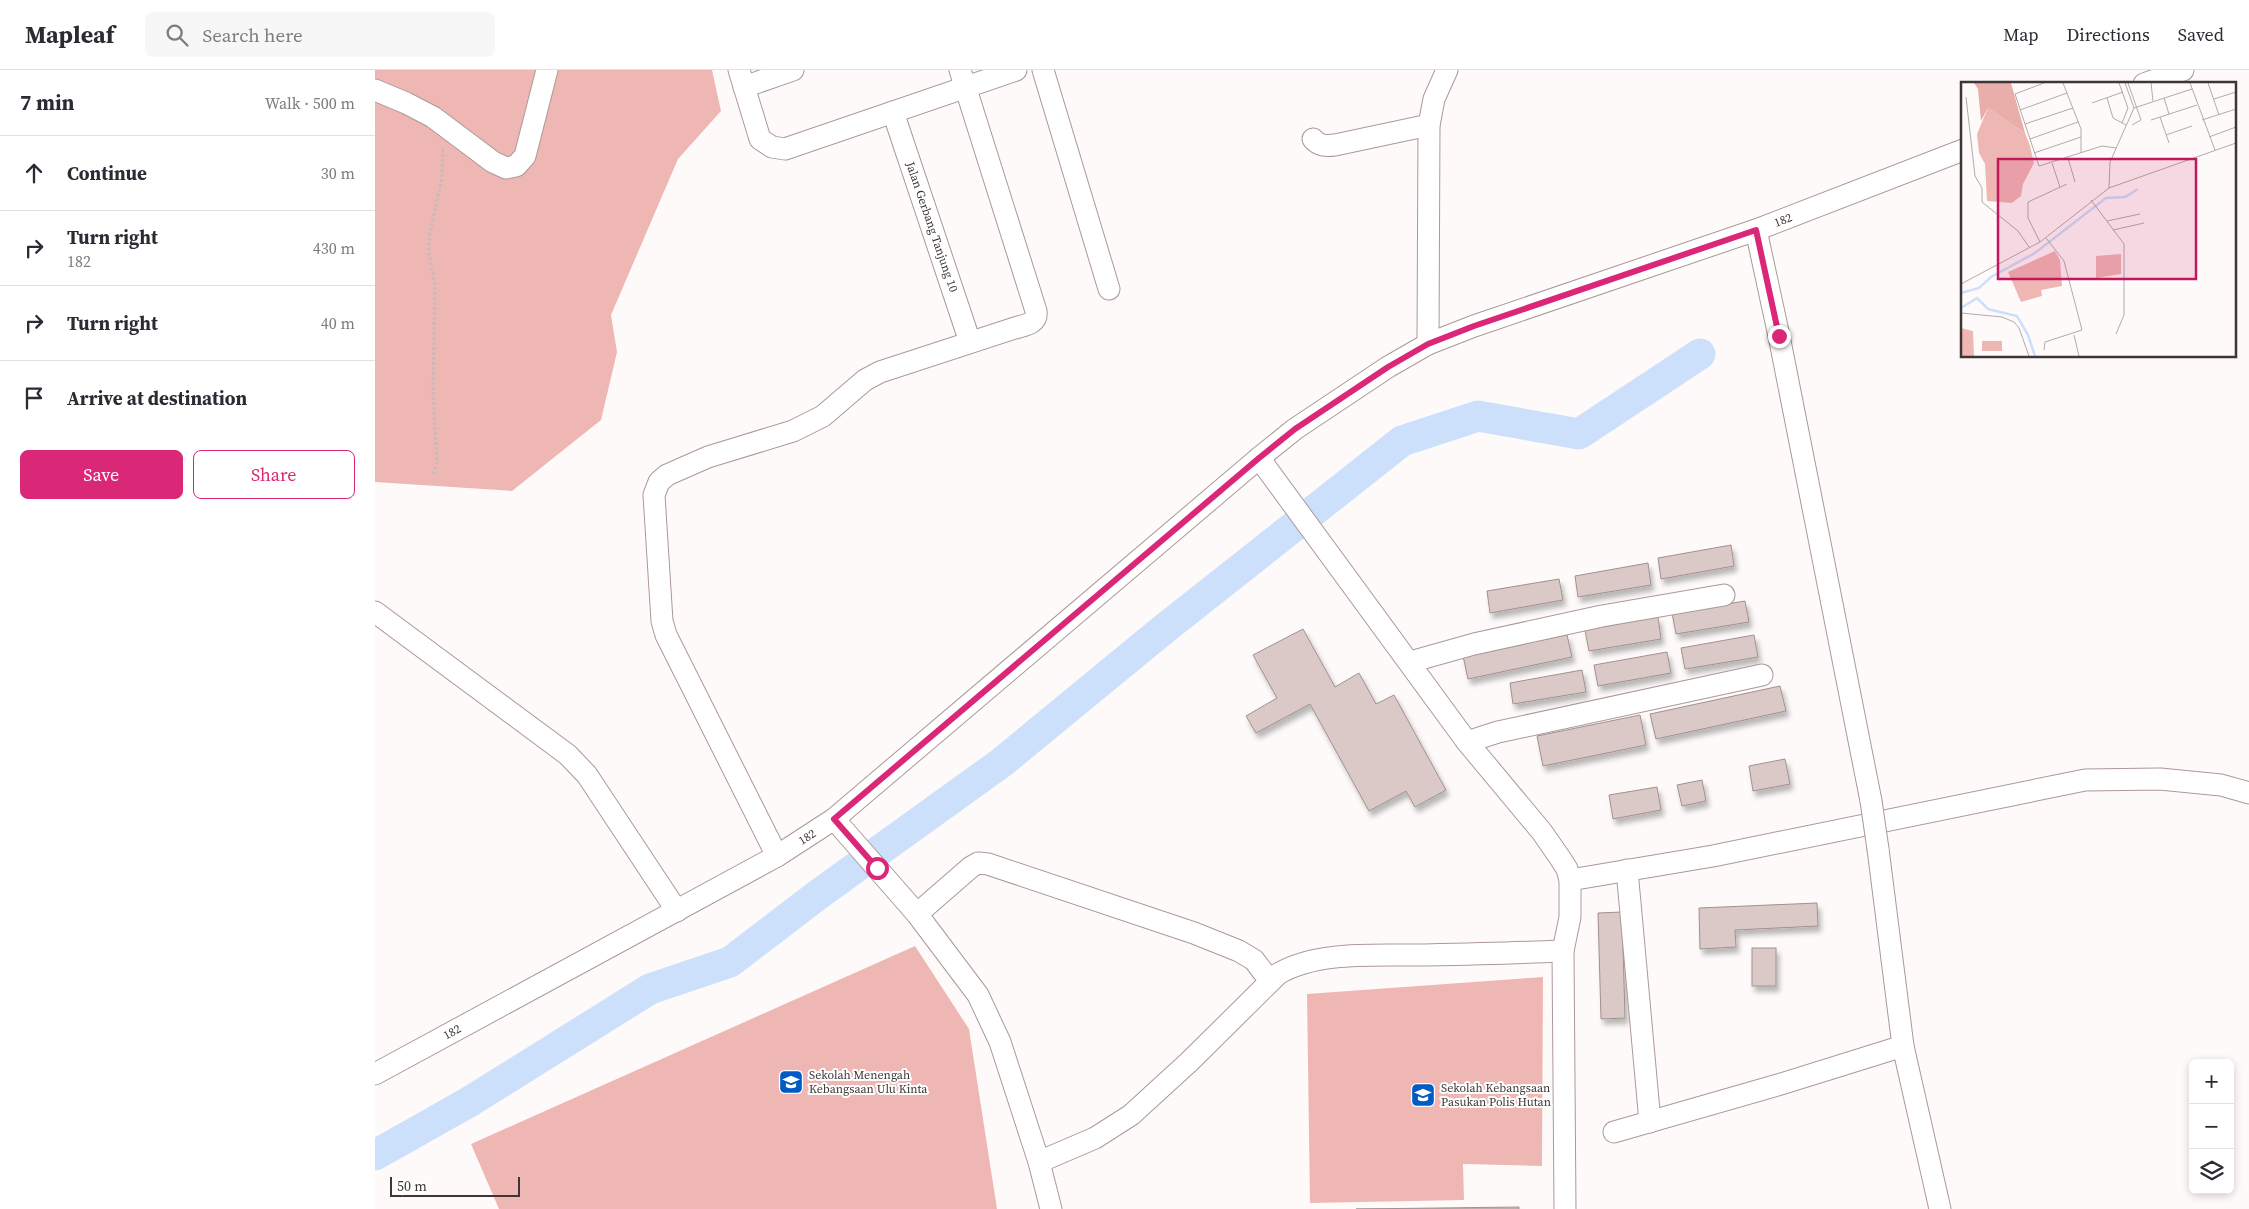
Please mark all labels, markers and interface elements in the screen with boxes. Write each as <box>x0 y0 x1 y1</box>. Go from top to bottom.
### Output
search box <box>145 12 495 57</box>
text: Mapleaf <box>25 18 115 51</box>
icon: search <box>163 21 191 49</box>
text: Search here <box>203 22 303 48</box>
text: Map <box>2003 22 2039 47</box>
text: Directions <box>2067 22 2150 47</box>
text: Saved <box>2178 22 2224 47</box>
inset map <box>1961 82 2237 358</box>
text: 7 min <box>20 88 75 117</box>
text: Walk · 500 m <box>265 92 355 114</box>
icon: ahead <box>20 159 48 187</box>
street label: Jalan Gerbang Tanjung 10 <box>902 159 962 294</box>
text: Continue <box>67 160 147 186</box>
text: 30 m <box>321 162 355 184</box>
street label: 182 <box>1772 209 1794 231</box>
text: Turn right <box>67 224 158 250</box>
icon: right <box>20 234 48 262</box>
text: 430 m <box>313 237 355 259</box>
text: 182 <box>67 250 91 272</box>
icon: right <box>20 309 48 337</box>
text: Turn right <box>67 310 158 336</box>
text: 40 m <box>321 312 355 334</box>
route end <box>1768 325 1791 348</box>
icon: arrive <box>20 384 48 412</box>
text: Arrive at destination <box>67 385 247 411</box>
button: Save <box>20 450 183 499</box>
button: Share <box>193 450 355 499</box>
street label: 182 <box>795 825 819 849</box>
route start <box>866 857 889 880</box>
street label: 182 <box>440 1021 464 1043</box>
map controls <box>2189 1059 2234 1194</box>
button: + <box>2189 1059 2234 1104</box>
place label: Sekolah Menengah Kebangsaan Ulu Kinta <box>809 1067 928 1097</box>
school or university icon: Sekolah Menengah Kebangsaan Ulu Kinta <box>778 1069 804 1095</box>
place label: Sekolah Kebangsaan Pasukan Polis Hutan <box>1441 1080 1551 1110</box>
school or university icon: Sekolah Kebangsaan Pasukan Polis Hutan <box>1410 1082 1436 1108</box>
button: − <box>2189 1104 2234 1149</box>
button: layers <box>2189 1149 2234 1194</box>
scale bar <box>390 1174 520 1197</box>
text: 50 m <box>397 1176 427 1196</box>

